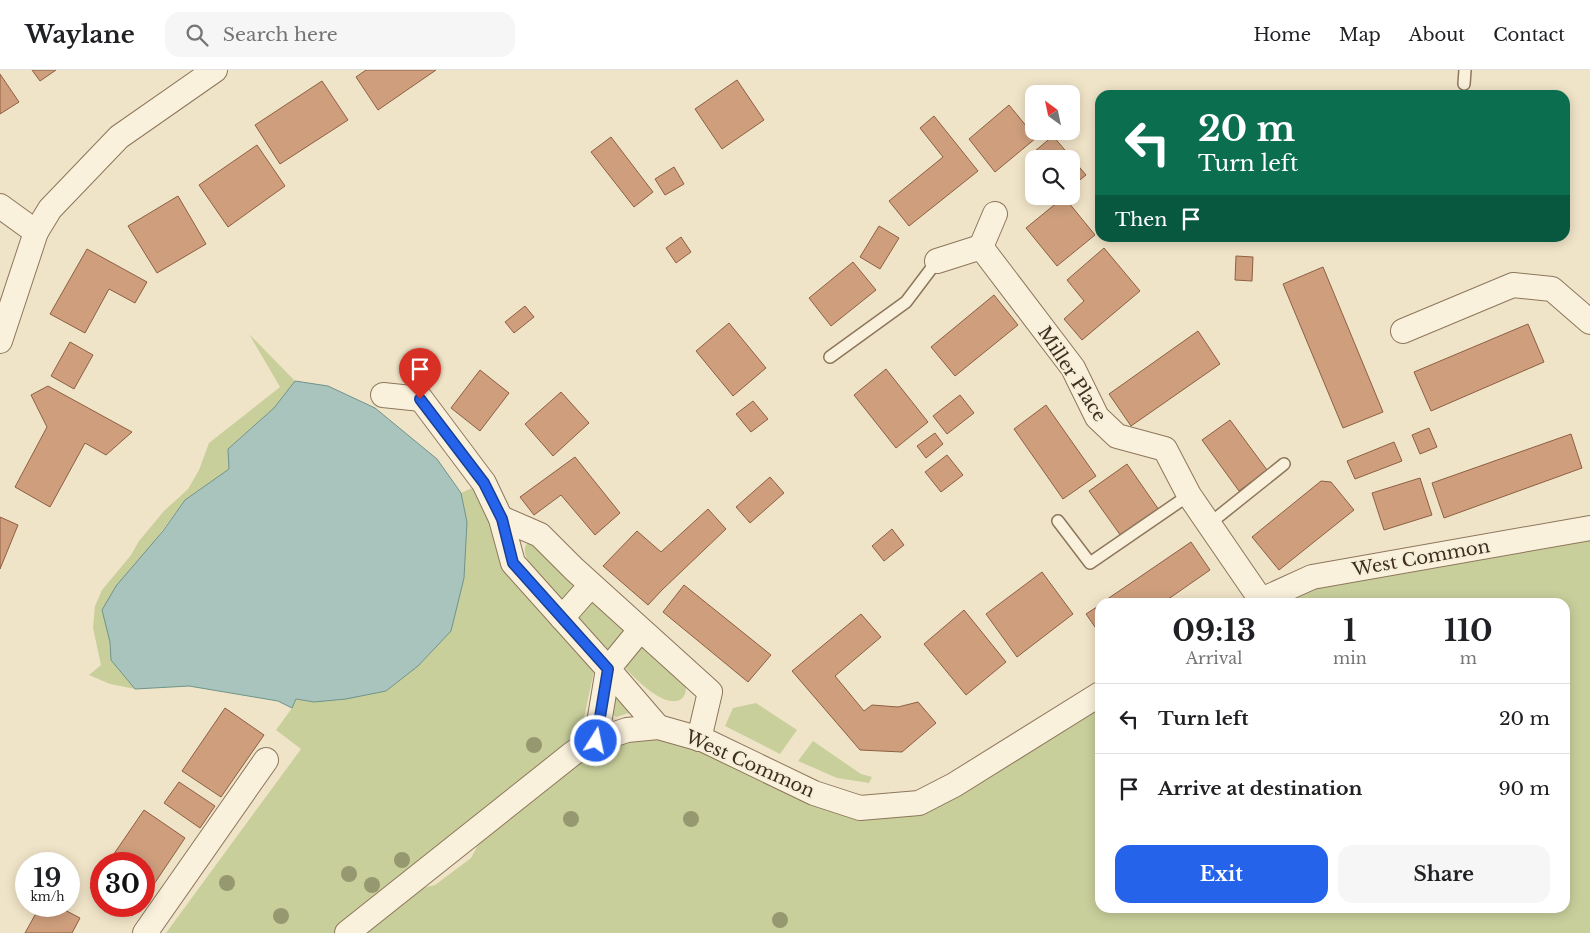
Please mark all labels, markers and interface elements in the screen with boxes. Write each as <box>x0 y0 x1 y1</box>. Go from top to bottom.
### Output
search box <box>165 12 515 57</box>
text: Waylane <box>25 20 135 49</box>
icon: search <box>183 21 211 49</box>
text: Search here <box>223 23 338 46</box>
text: Home <box>1253 24 1311 46</box>
text: Map <box>1339 24 1381 46</box>
text: About <box>1409 24 1465 46</box>
text: Contact <box>1493 24 1565 46</box>
north arrow <box>1025 85 1080 140</box>
map controls <box>1025 85 1080 205</box>
text: 20 m <box>1198 107 1295 150</box>
icon: left <box>1115 110 1180 175</box>
button: search <box>1025 150 1080 205</box>
text: Turn left <box>1198 150 1298 177</box>
icon: arrive <box>1177 205 1205 233</box>
text: Then <box>1115 208 1167 231</box>
street label: Miller Place <box>1033 322 1111 426</box>
pin <box>399 348 441 399</box>
icon: arrive <box>406 355 434 383</box>
street label: West Common <box>1350 535 1491 581</box>
text: 09:13 <box>1172 612 1256 649</box>
text: 1 <box>1343 612 1356 649</box>
text: 110 <box>1444 612 1493 649</box>
text: Arrival <box>1186 648 1242 668</box>
text: min <box>1333 648 1367 668</box>
text: m <box>1460 648 1477 668</box>
icon: left <box>1115 705 1143 733</box>
text: Turn left <box>1158 707 1249 730</box>
text: 20 m <box>1499 707 1550 730</box>
position arrow <box>569 714 621 766</box>
street label: West Common <box>681 725 818 802</box>
icon: arrive <box>1115 775 1143 803</box>
text: Arrive at destination <box>1158 777 1362 800</box>
text: 90 m <box>1498 777 1550 800</box>
button: Exit <box>1115 845 1328 903</box>
button: Share <box>1338 845 1550 903</box>
speed limit sign: 30 <box>90 852 155 917</box>
text: 19 <box>34 863 61 894</box>
text: km/h <box>30 889 65 904</box>

